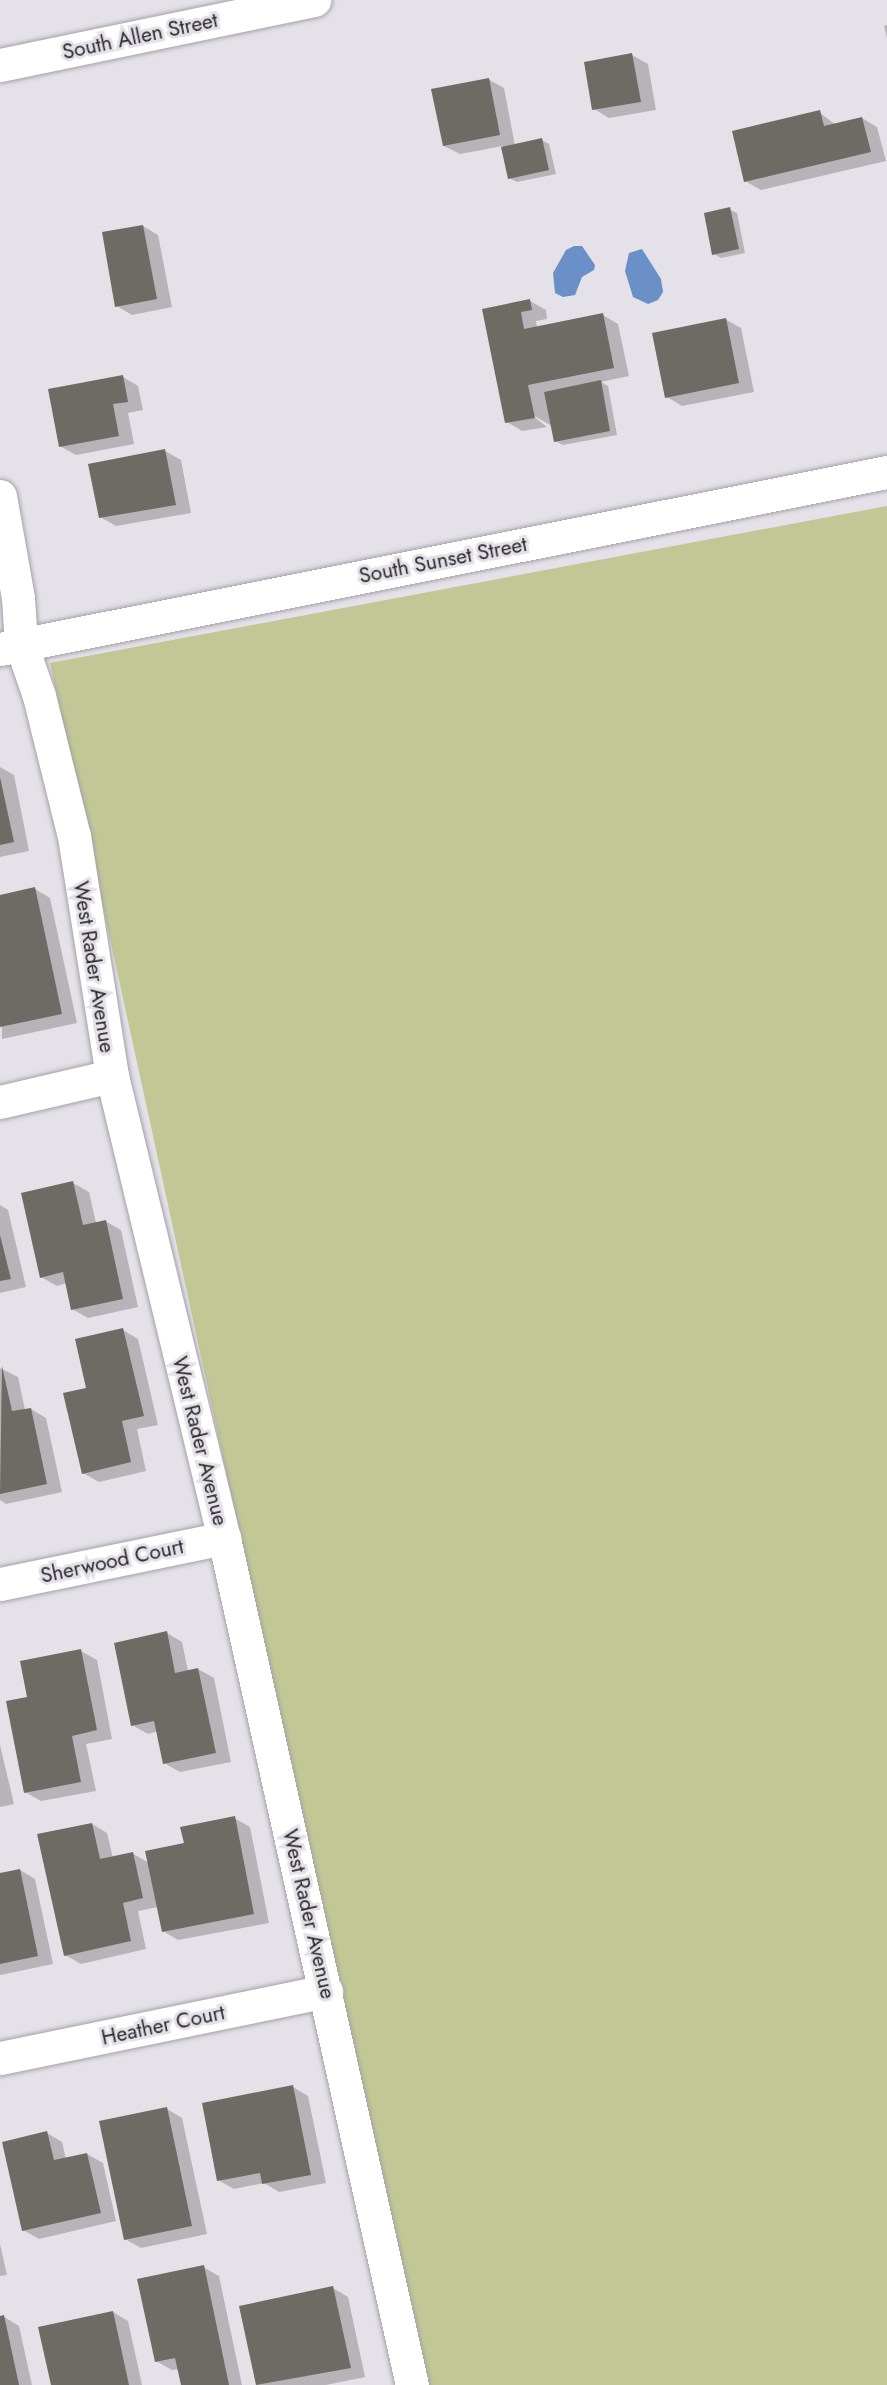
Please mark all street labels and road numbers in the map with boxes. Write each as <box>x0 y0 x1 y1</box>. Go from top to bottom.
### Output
street label: South Allen Street <box>60 7 220 65</box>
street label: South Sunset Street <box>357 531 529 589</box>
street label: West Rader Avenue <box>68 879 120 1055</box>
street label: West Rader Avenue <box>167 1354 233 1528</box>
street label: Sherwood Court <box>38 1534 186 1588</box>
street label: West Rader Avenue <box>277 1827 341 2001</box>
street label: Heather Court <box>99 2000 227 2050</box>

